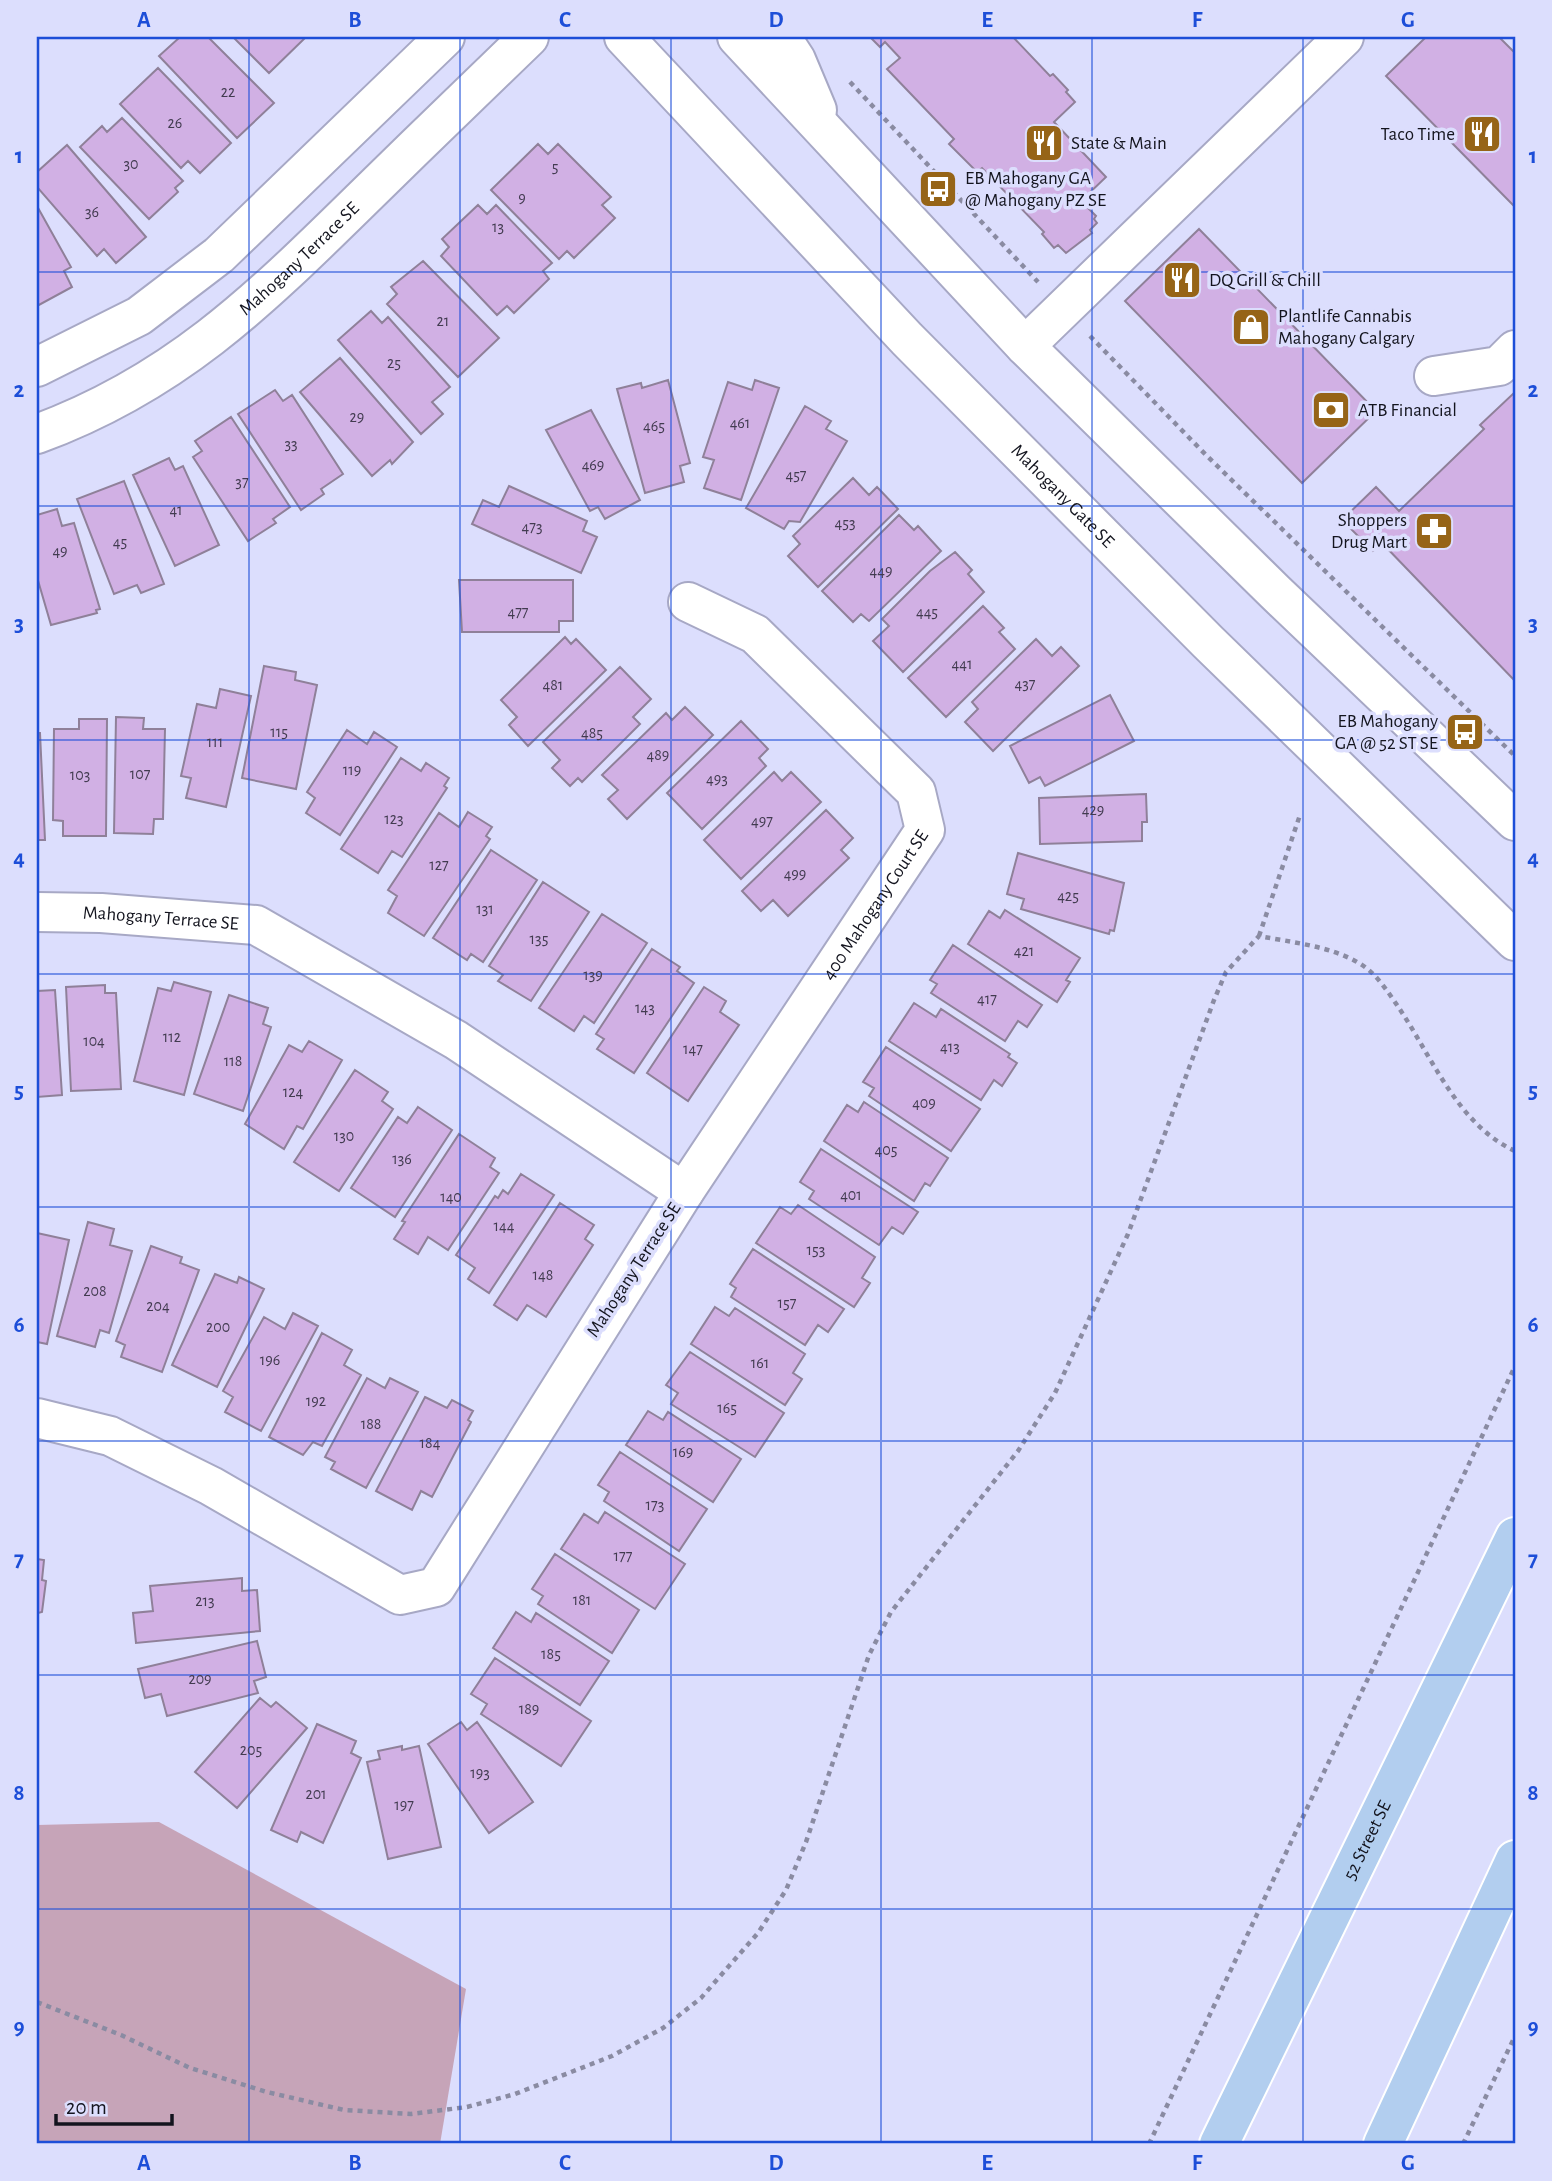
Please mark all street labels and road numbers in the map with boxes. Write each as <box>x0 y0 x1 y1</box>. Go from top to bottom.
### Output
street label: Mahogany Terrace SE <box>236 198 363 319</box>
street label: Mahogany Gate SE <box>1008 441 1118 551</box>
street label: 400 Mahogany Court SE <box>819 827 932 983</box>
street label: Mahogany Terrace SE <box>83 903 239 933</box>
street label: Mahogany Terrace SE <box>584 1199 684 1341</box>
street label: 52 Street SE <box>1340 1797 1394 1883</box>

